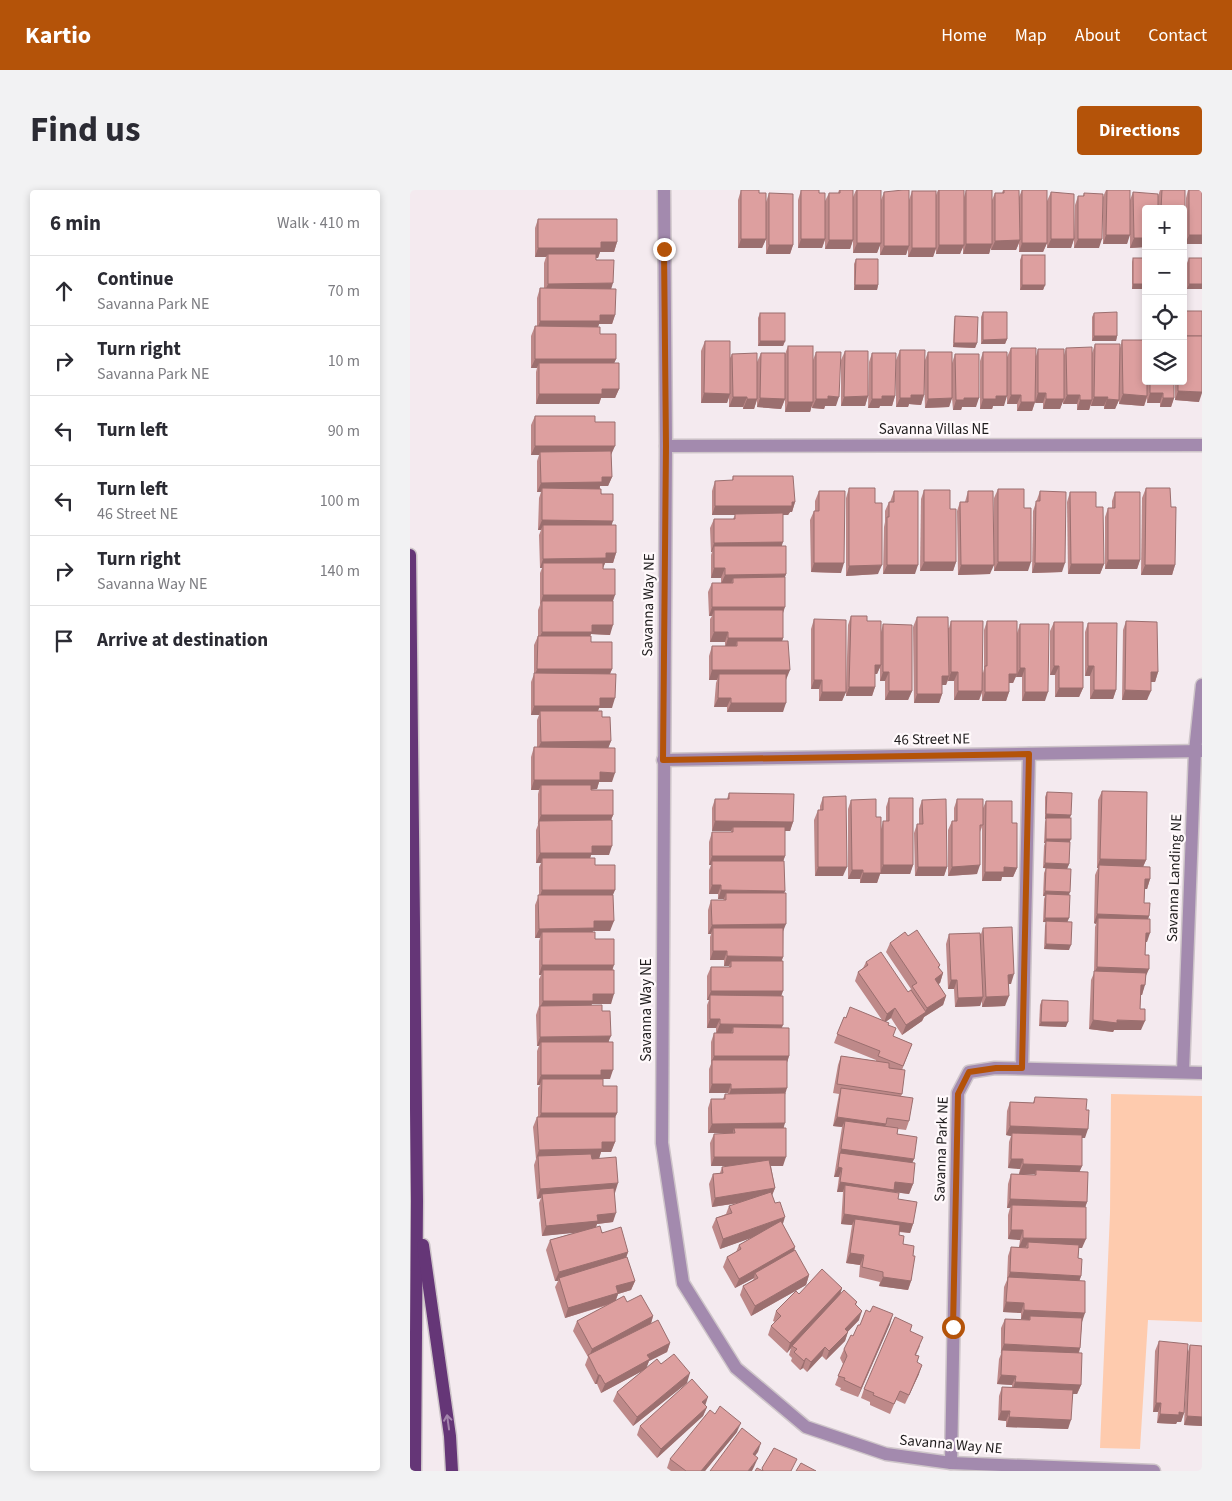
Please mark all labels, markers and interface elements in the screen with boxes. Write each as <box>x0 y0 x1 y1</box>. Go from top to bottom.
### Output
text: Kartio <box>25 18 91 53</box>
text: Home <box>941 23 987 48</box>
text: Map <box>1015 23 1047 48</box>
text: About <box>1075 23 1120 48</box>
text: Contact <box>1148 23 1207 48</box>
text: Find us <box>30 105 140 155</box>
button: Directions <box>1077 106 1202 155</box>
map controls <box>1142 205 1187 385</box>
button: + <box>1142 205 1187 250</box>
text: 6 min <box>50 208 101 238</box>
text: Walk · 410 m <box>277 212 360 234</box>
route end <box>653 238 676 261</box>
button: − <box>1142 250 1187 295</box>
text: Continue <box>97 266 174 293</box>
icon: ahead <box>50 277 78 305</box>
text: 70 m <box>328 280 360 302</box>
text: Savanna Park NE <box>97 293 210 315</box>
button: locate <box>1142 295 1187 340</box>
text: Turn right <box>97 336 181 363</box>
button: layers <box>1142 340 1187 385</box>
icon: right <box>50 347 78 375</box>
text: 10 m <box>328 350 360 372</box>
text: Savanna Park NE <box>97 363 210 385</box>
icon: left <box>50 417 78 445</box>
text: Turn left <box>97 417 168 444</box>
street label: Savanna Villas NE <box>879 419 989 440</box>
text: 90 m <box>328 420 360 442</box>
text: Turn left <box>97 476 168 503</box>
icon: left <box>50 487 78 515</box>
text: 100 m <box>320 490 360 512</box>
text: 46 Street NE <box>97 503 178 525</box>
text: Turn right <box>97 546 181 573</box>
street label: Savanna Way NE <box>637 553 660 657</box>
icon: right <box>50 557 78 585</box>
text: 140 m <box>320 560 360 582</box>
text: Savanna Way NE <box>97 573 207 595</box>
icon: arrive <box>50 627 78 655</box>
text: Arrive at destination <box>97 627 268 654</box>
street label: 46 Street NE <box>894 728 970 751</box>
street label: Savanna Landing NE <box>1162 813 1187 942</box>
street label: Savanna Way NE <box>636 958 657 1062</box>
street label: Savanna Park NE <box>929 1096 954 1202</box>
route start <box>942 1316 965 1339</box>
one-way arrow <box>442 1415 452 1431</box>
street label: Savanna Way NE <box>898 1430 1004 1459</box>

